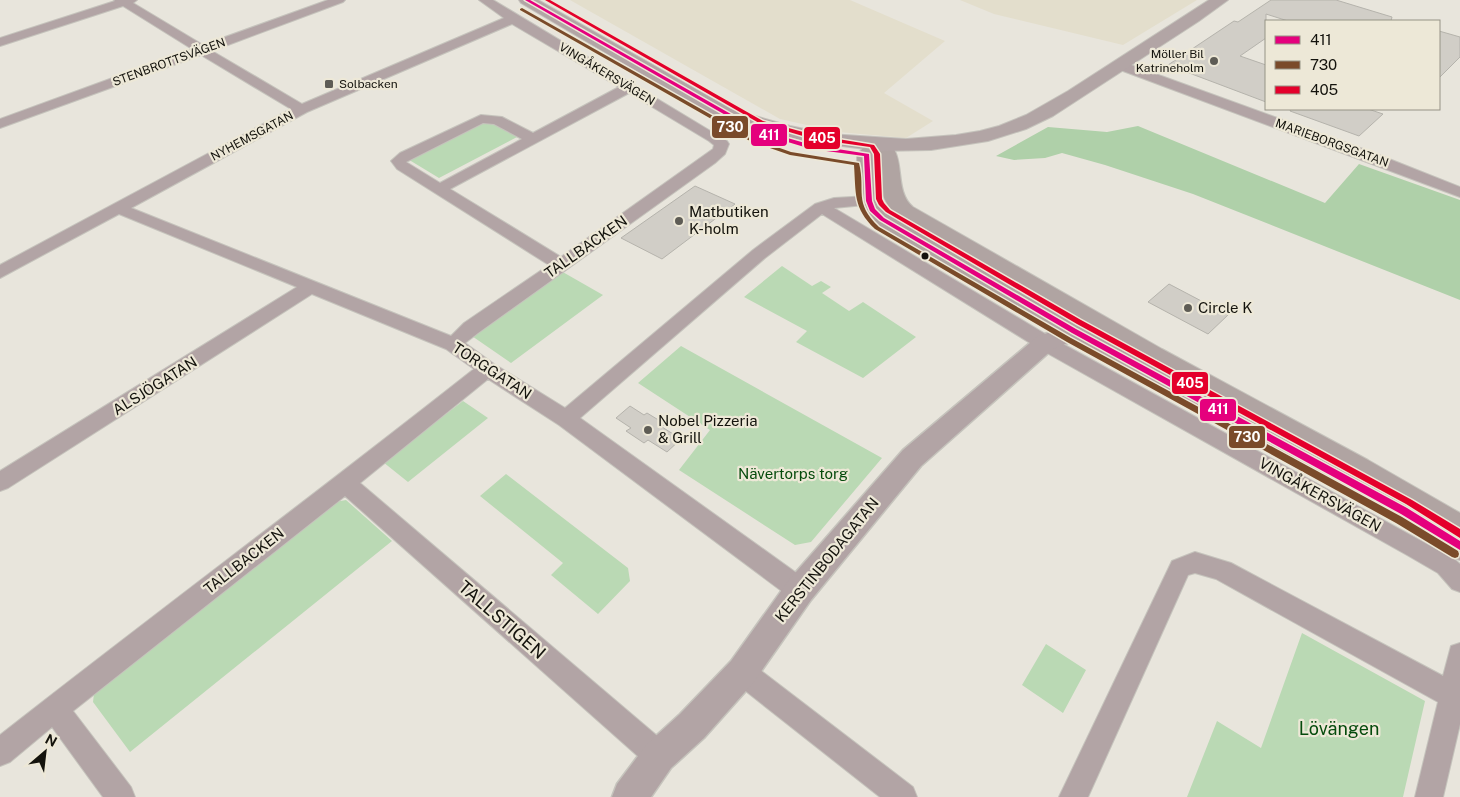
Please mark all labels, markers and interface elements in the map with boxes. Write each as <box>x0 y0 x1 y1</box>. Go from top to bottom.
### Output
legend <box>1265 20 1440 110</box>
text: 411 <box>1310 31 1332 48</box>
street label: STENBROTTSVÄGEN <box>111 35 227 89</box>
street label: VINGÅKERSVÄGEN <box>556 40 658 108</box>
place label: Möller Bil Katrineholm <box>1136 47 1204 75</box>
marker: Möller Bil Katrineholm <box>1208 55 1220 67</box>
text: 730 <box>1310 56 1337 73</box>
place label: Solbacken <box>339 77 398 91</box>
marker: Solbacken <box>323 78 335 90</box>
text: 405 <box>1310 81 1338 98</box>
street label: NYHEMSGATAN <box>208 108 296 164</box>
line badge: 730 <box>711 115 749 139</box>
street label: MARIEBORGSGATAN <box>1273 116 1391 170</box>
text: 730 <box>717 119 743 135</box>
line badge: 411 <box>750 123 788 147</box>
line badge: 405 <box>803 126 841 150</box>
text: 411 <box>758 127 780 143</box>
text: 405 <box>808 130 836 146</box>
place label: Matbutiken K-holm <box>689 203 769 237</box>
street label: TALLBACKEN <box>541 212 630 281</box>
marker: Matbutiken K-holm <box>673 215 685 227</box>
unlabelled marker <box>920 251 930 261</box>
place label: Circle K <box>1198 299 1252 316</box>
marker: Circle K <box>1182 302 1194 314</box>
street label: TORGGATAN <box>450 339 535 402</box>
street label: ALSJÖGATAN <box>109 352 200 418</box>
line badge: 405 <box>1171 371 1209 395</box>
text: 405 <box>1176 375 1204 391</box>
line badge: 411 <box>1199 398 1237 422</box>
text: 411 <box>1207 401 1229 417</box>
place label: Nobel Pizzeria & Grill <box>658 412 757 446</box>
marker: Nobel Pizzeria & Grill <box>642 424 654 436</box>
line badge: 730 <box>1228 425 1266 449</box>
text: 730 <box>1234 429 1260 445</box>
street label: VINGÅKERSVÄGEN <box>1256 453 1385 535</box>
park label: Nävertorps torg <box>738 465 848 482</box>
street label: KERSTINBODAGATAN <box>771 494 882 625</box>
street label: TALLBACKEN <box>200 524 287 597</box>
street label: TALLSTIGEN <box>454 576 550 663</box>
park label: Lövängen <box>1299 718 1379 739</box>
north arrow <box>20 727 70 777</box>
text: N <box>43 731 60 750</box>

